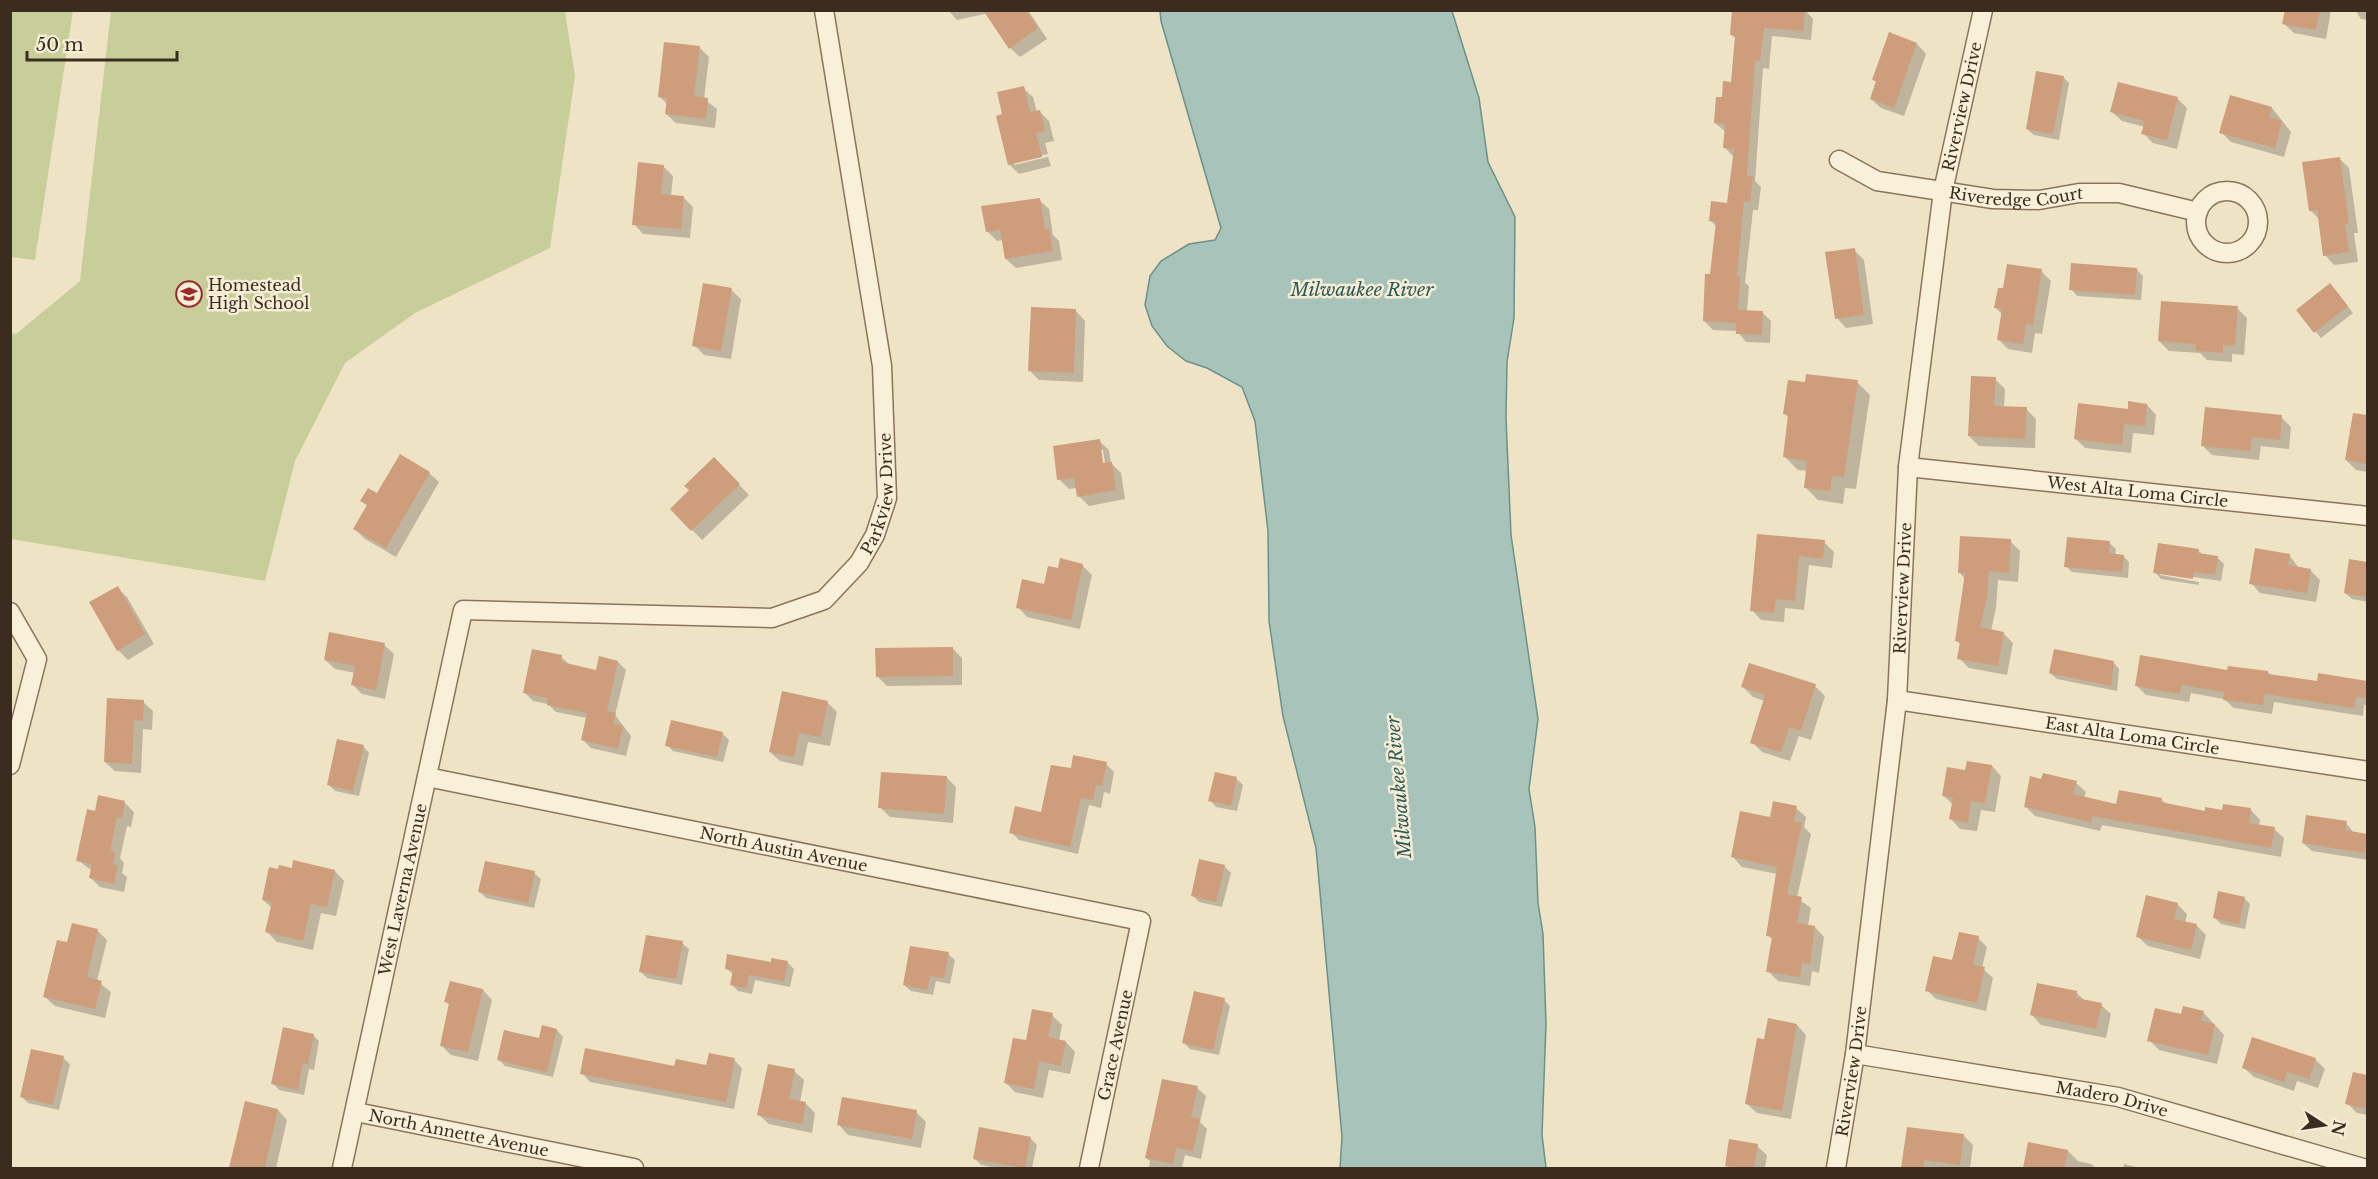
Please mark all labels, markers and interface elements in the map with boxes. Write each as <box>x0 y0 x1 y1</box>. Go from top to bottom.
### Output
scale bar <box>27 24 177 62</box>
text: 50 m <box>36 34 84 56</box>
street label: Riverview Drive <box>1938 40 1986 173</box>
street label: Riveredge Court <box>1948 182 2083 210</box>
place label: Homestead High School <box>208 275 309 313</box>
school or university icon: Homestead High School <box>174 279 204 309</box>
water label: Milwaukee River <box>1290 279 1434 301</box>
street label: Parkview Drive <box>856 432 897 558</box>
street label: West Alta Loma Circle <box>2045 472 2229 511</box>
street label: Riverview Drive <box>1889 522 1915 655</box>
street label: East Alta Loma Circle <box>2044 712 2221 758</box>
water label: Milwaukee River <box>1382 714 1416 860</box>
street label: West Laverna Avenue <box>374 801 431 978</box>
street label: North Austin Avenue <box>698 822 869 876</box>
street label: Grace Avenue <box>1093 988 1137 1102</box>
street label: Riverview Drive <box>1831 1005 1871 1138</box>
street label: Madero Drive <box>2054 1077 2171 1121</box>
north arrow <box>2294 1095 2354 1155</box>
street label: North Annette Avenue <box>367 1105 551 1161</box>
text: N <box>2327 1119 2350 1138</box>

